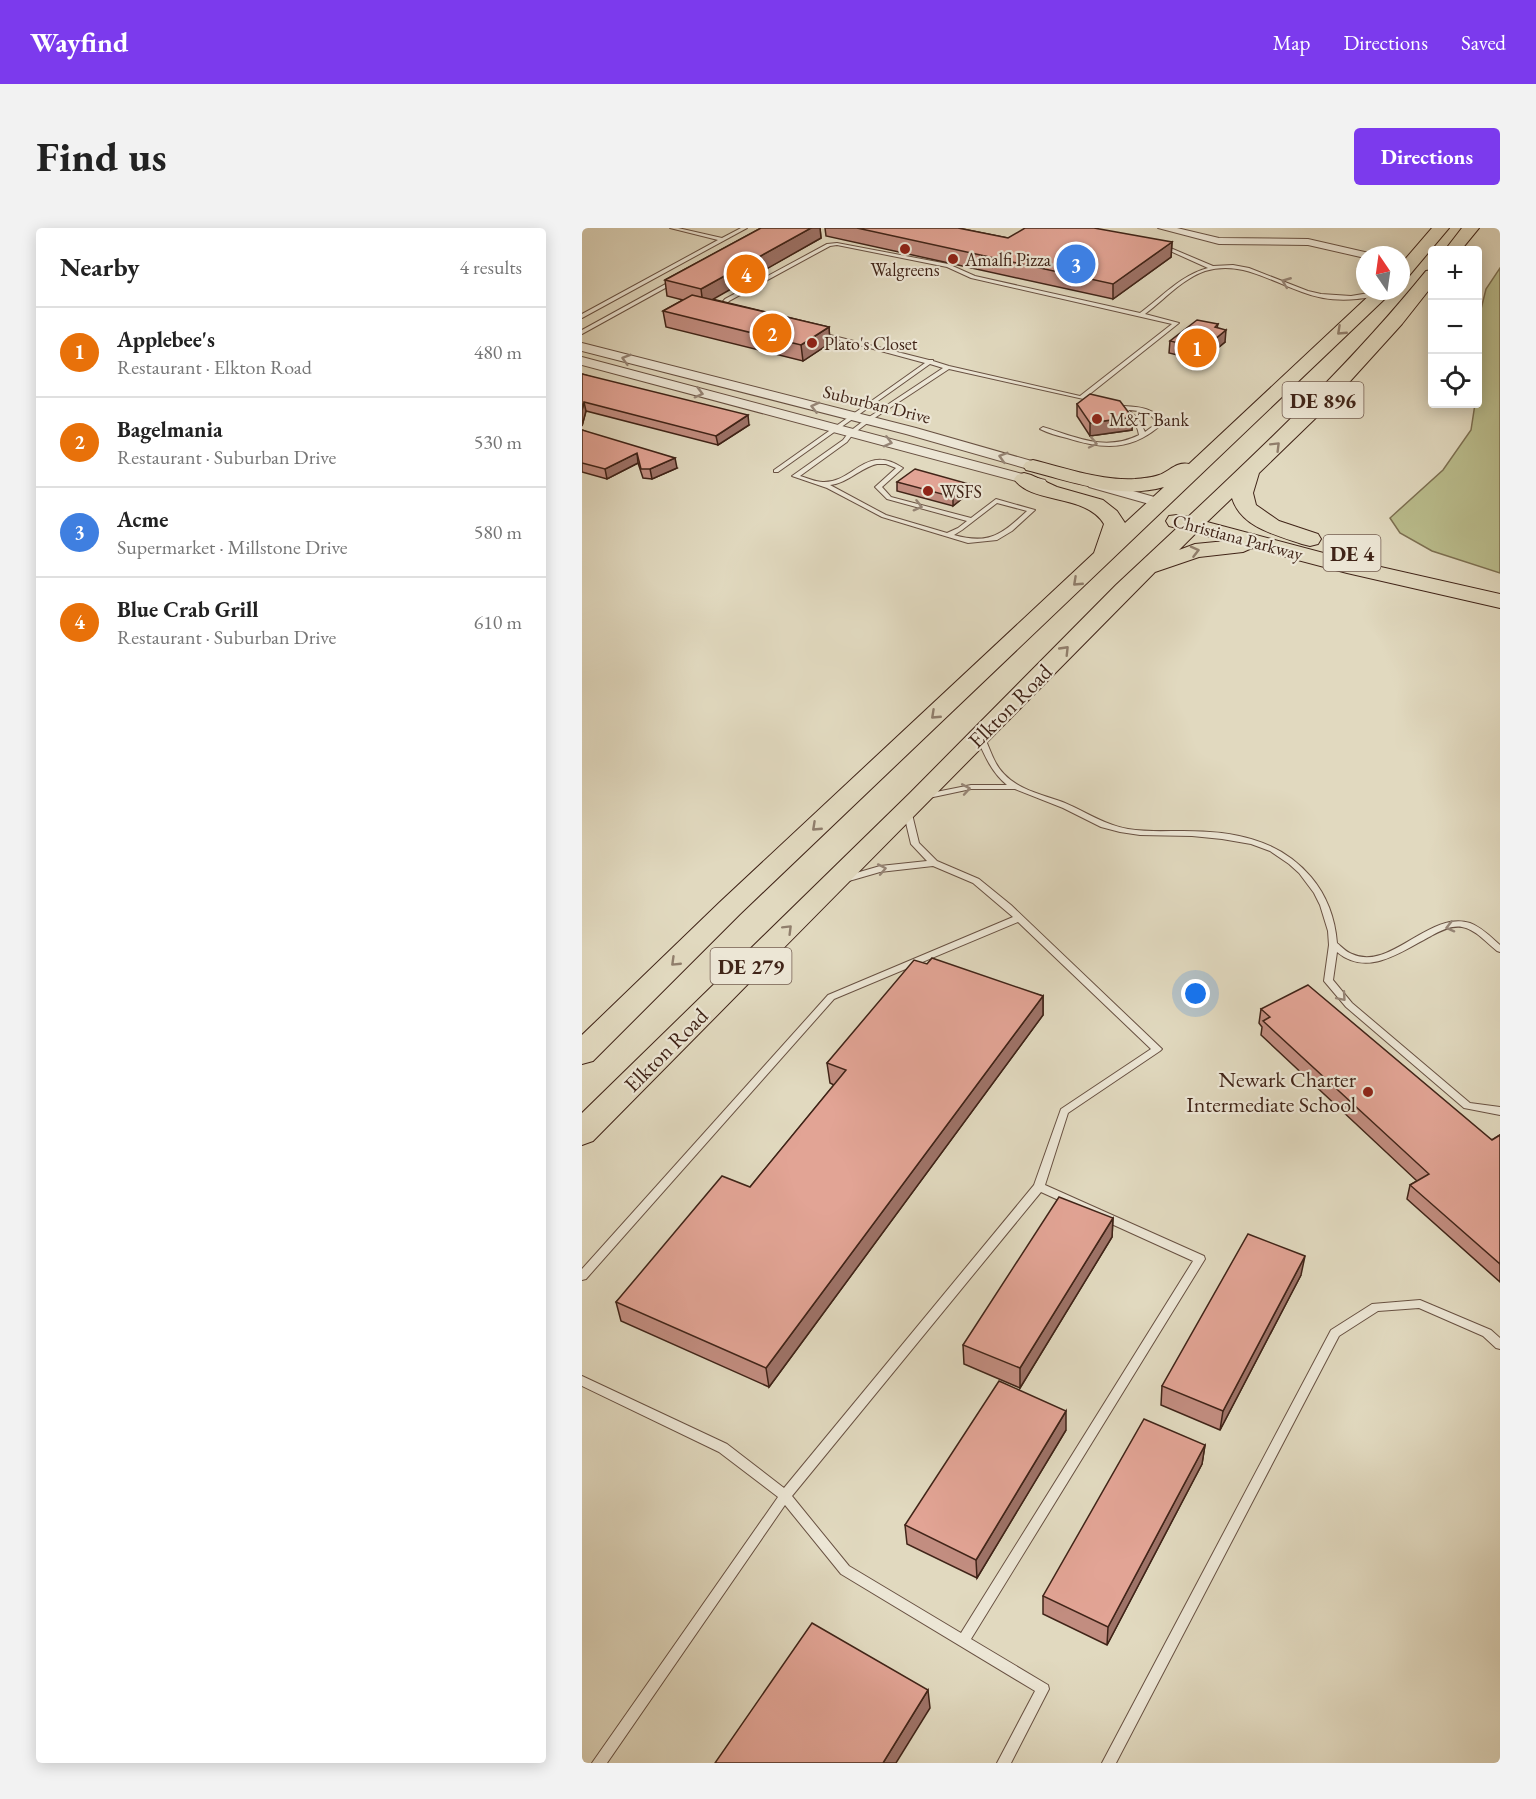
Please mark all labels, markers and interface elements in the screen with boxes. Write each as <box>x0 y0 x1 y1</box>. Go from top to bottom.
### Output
text: Wayfind <box>30 24 128 60</box>
text: Map <box>1273 29 1310 56</box>
text: Directions <box>1343 29 1428 56</box>
text: Saved <box>1461 29 1506 56</box>
button: Directions <box>1354 128 1500 185</box>
text: Find us <box>36 129 167 184</box>
marker: Walgreens <box>898 242 912 256</box>
pin: 3 <box>1056 242 1096 286</box>
north arrow <box>1356 246 1410 300</box>
map controls <box>1428 246 1482 408</box>
button: + <box>1428 246 1482 300</box>
place label: Amalfi Pizza <box>964 248 1052 271</box>
text: Nearby <box>60 250 140 284</box>
pin: 4 <box>726 252 766 296</box>
marker: Amalfi Pizza <box>946 252 960 266</box>
text: 4 results <box>459 254 522 280</box>
place label: Walgreens <box>870 258 940 281</box>
one-way arrow <box>1281 277 1292 289</box>
button: − <box>1428 300 1482 354</box>
pin: 2 <box>752 310 792 356</box>
one-way arrow <box>1338 324 1348 335</box>
text: Applebee's <box>117 325 215 354</box>
pin: 1 <box>1178 326 1216 370</box>
place label: Plato's Closet <box>824 332 918 355</box>
marker: Plato's Closet <box>805 336 819 350</box>
text: 1 <box>74 339 85 365</box>
text: 480 m <box>474 339 522 365</box>
text: Restaurant · Elkton Road <box>117 354 312 380</box>
one-way arrow <box>621 354 632 366</box>
button: locate <box>1428 354 1482 408</box>
street label: Suburban Drive <box>821 380 933 428</box>
road number: DE 896 <box>1282 382 1364 418</box>
one-way arrow <box>694 385 704 398</box>
one-way arrow <box>810 401 820 414</box>
place label: M&T Bank <box>1109 408 1189 431</box>
marker: M&T Bank <box>1090 412 1104 426</box>
text: Bagelmania <box>117 415 223 444</box>
text: 2 <box>74 429 85 455</box>
text: 530 m <box>474 429 522 455</box>
one-way arrow <box>883 435 893 448</box>
one-way arrow <box>1087 436 1097 449</box>
one-way arrow <box>1269 443 1280 454</box>
text: Restaurant · Suburban Drive <box>117 444 336 470</box>
one-way arrow <box>998 452 1009 464</box>
place label: WSFS <box>940 480 982 503</box>
marker: WSFS <box>921 484 935 498</box>
one-way arrow <box>912 499 923 511</box>
text: Acme <box>117 505 168 534</box>
street label: Christiana Parkway <box>1171 509 1306 565</box>
text: 3 <box>74 519 85 545</box>
text: 580 m <box>474 519 522 545</box>
text: Supermarket · Millstone Drive <box>117 534 348 560</box>
road number: DE 4 <box>1324 535 1380 571</box>
one-way arrow <box>1190 546 1200 559</box>
one-way arrow <box>1074 575 1084 586</box>
text: Blue Crab Grill <box>117 595 259 624</box>
text: 4 <box>74 609 85 635</box>
text: 610 m <box>474 609 522 635</box>
text: Restaurant · Suburban Drive <box>117 624 336 650</box>
one-way arrow <box>1058 646 1069 657</box>
street label: Elkton Road <box>962 657 1059 754</box>
one-way arrow <box>932 708 942 719</box>
one-way arrow <box>961 783 971 796</box>
one-way arrow <box>813 820 823 831</box>
one-way arrow <box>877 864 887 877</box>
one-way arrow <box>1445 919 1455 932</box>
one-way arrow <box>781 926 792 936</box>
road number: DE 279 <box>710 948 792 984</box>
one-way arrow <box>672 955 682 966</box>
your location <box>1181 979 1210 1008</box>
one-way arrow <box>1335 990 1346 1001</box>
street label: Elkton Road <box>618 1001 715 1098</box>
place label: Newark Charter Intermediate School <box>1186 1065 1357 1119</box>
marker: Newark Charter Intermediate School <box>1361 1085 1375 1099</box>

